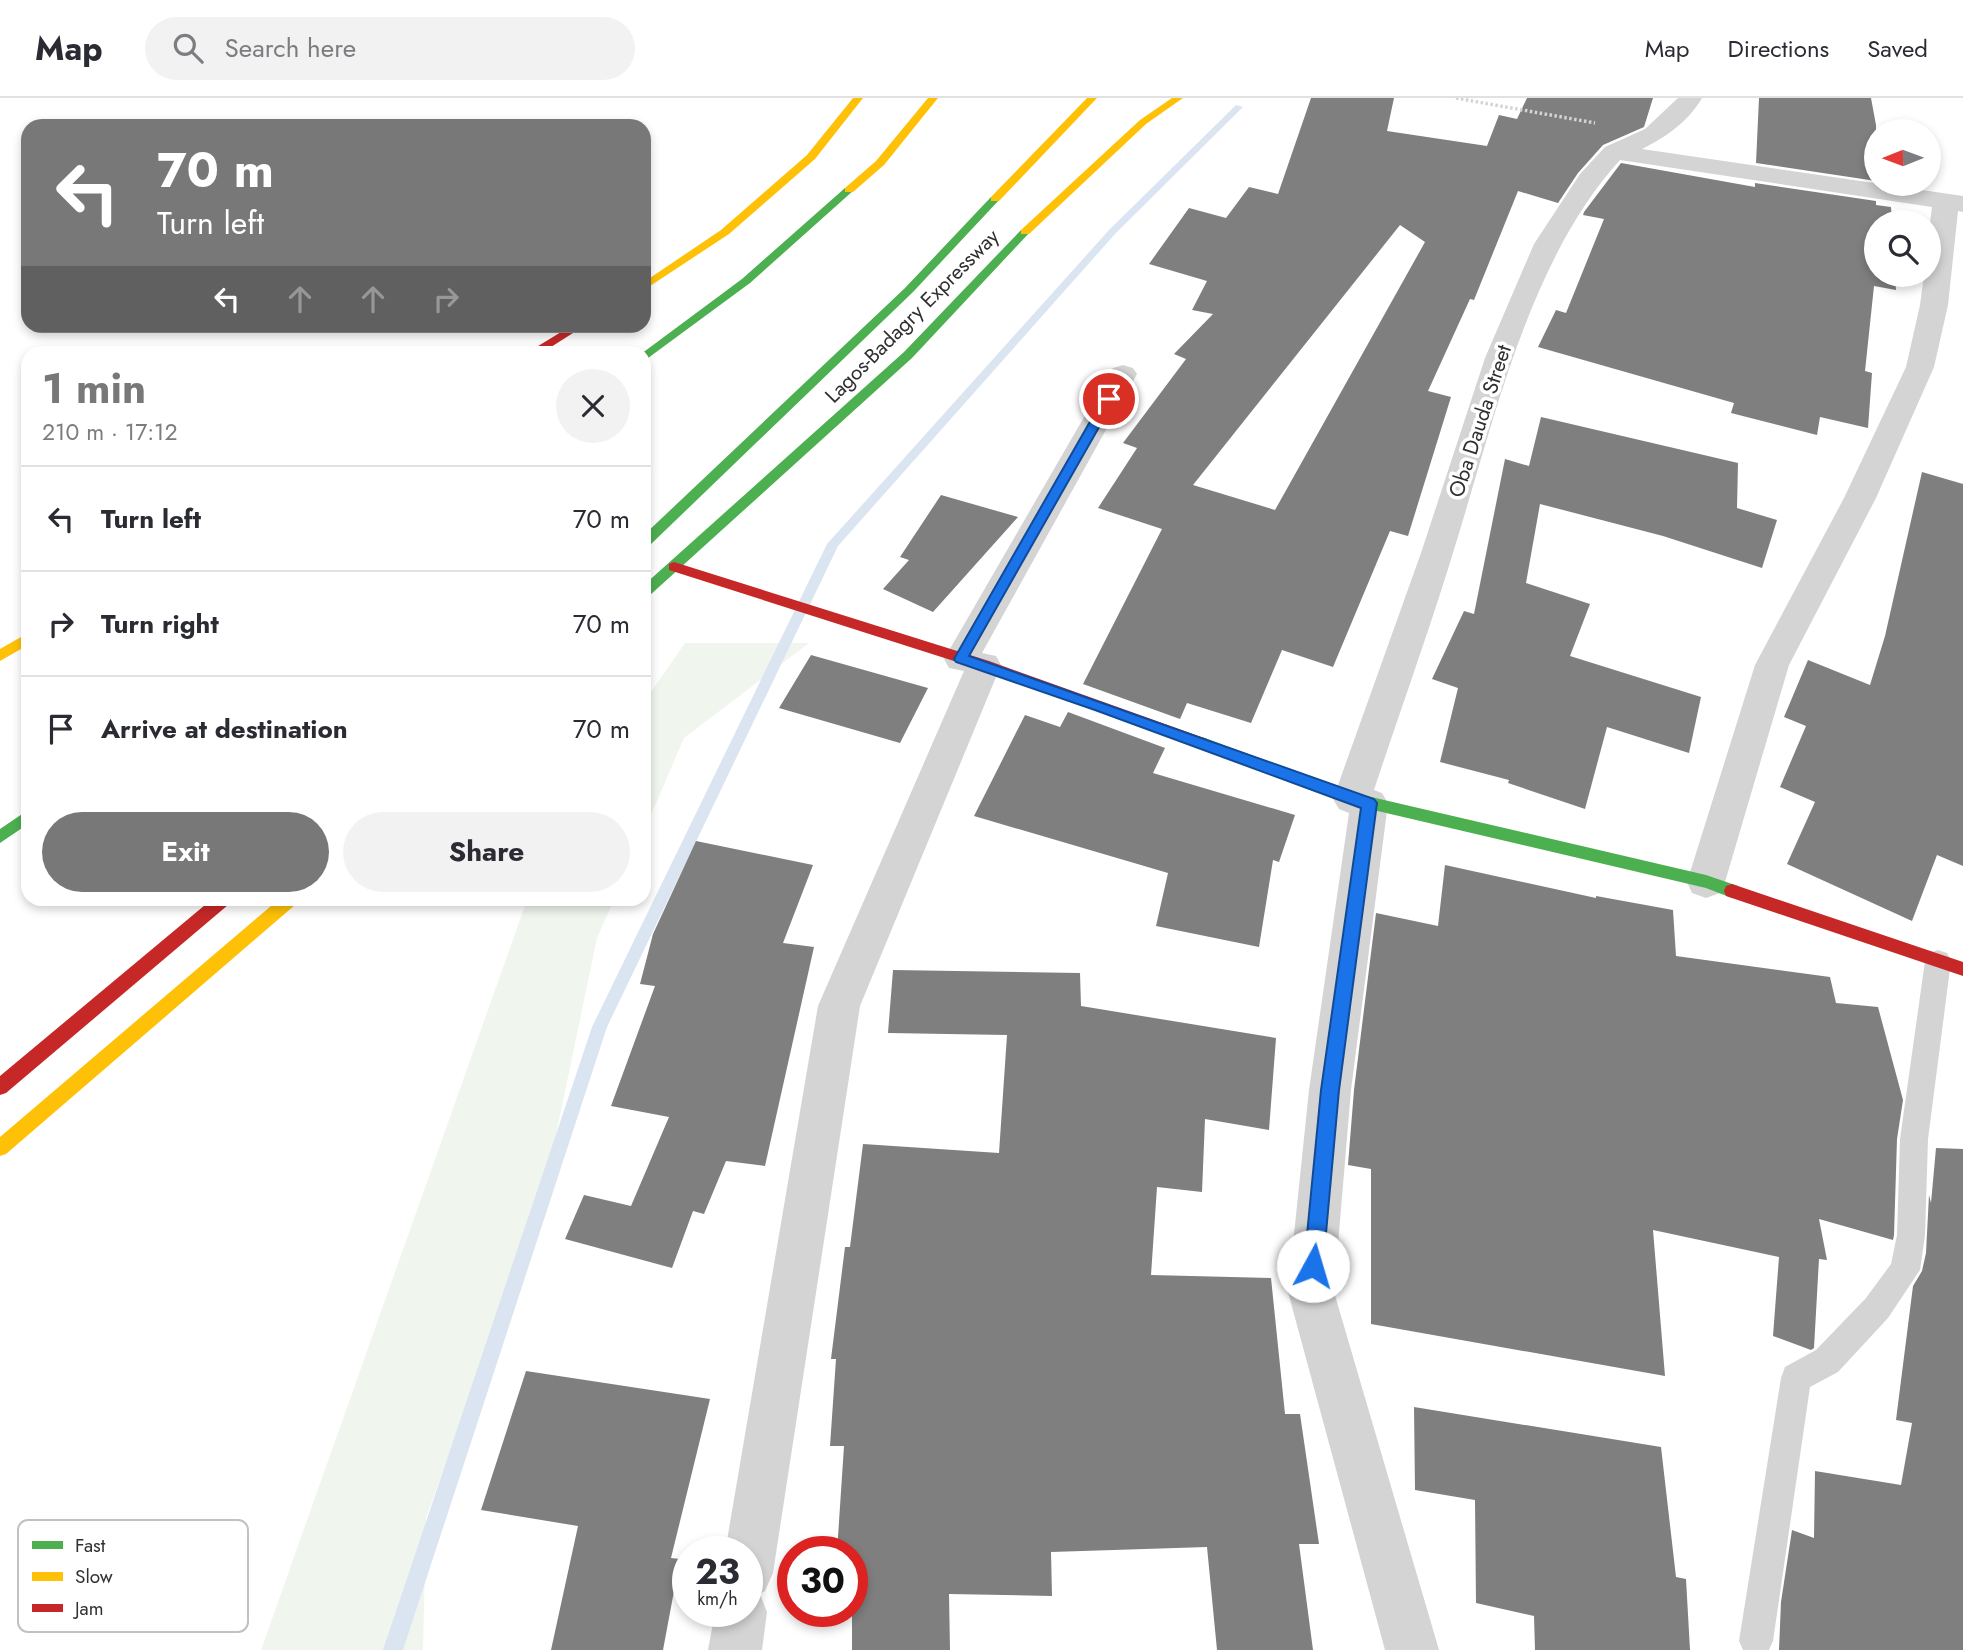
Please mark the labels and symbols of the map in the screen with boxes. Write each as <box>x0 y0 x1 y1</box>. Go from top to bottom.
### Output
north arrow <box>1864 119 1941 196</box>
street label: Lagos-Badagry Expressway <box>818 222 1006 410</box>
street label: Oba Dauda Street <box>1441 341 1519 501</box>
pin <box>1079 369 1139 429</box>
position arrow <box>1276 1229 1350 1303</box>
legend <box>18 1520 248 1632</box>
text: Fast <box>75 1532 106 1559</box>
speed limit sign: 30 <box>777 1536 868 1627</box>
text: Slow <box>75 1563 113 1590</box>
text: Jam <box>72 1595 104 1622</box>

